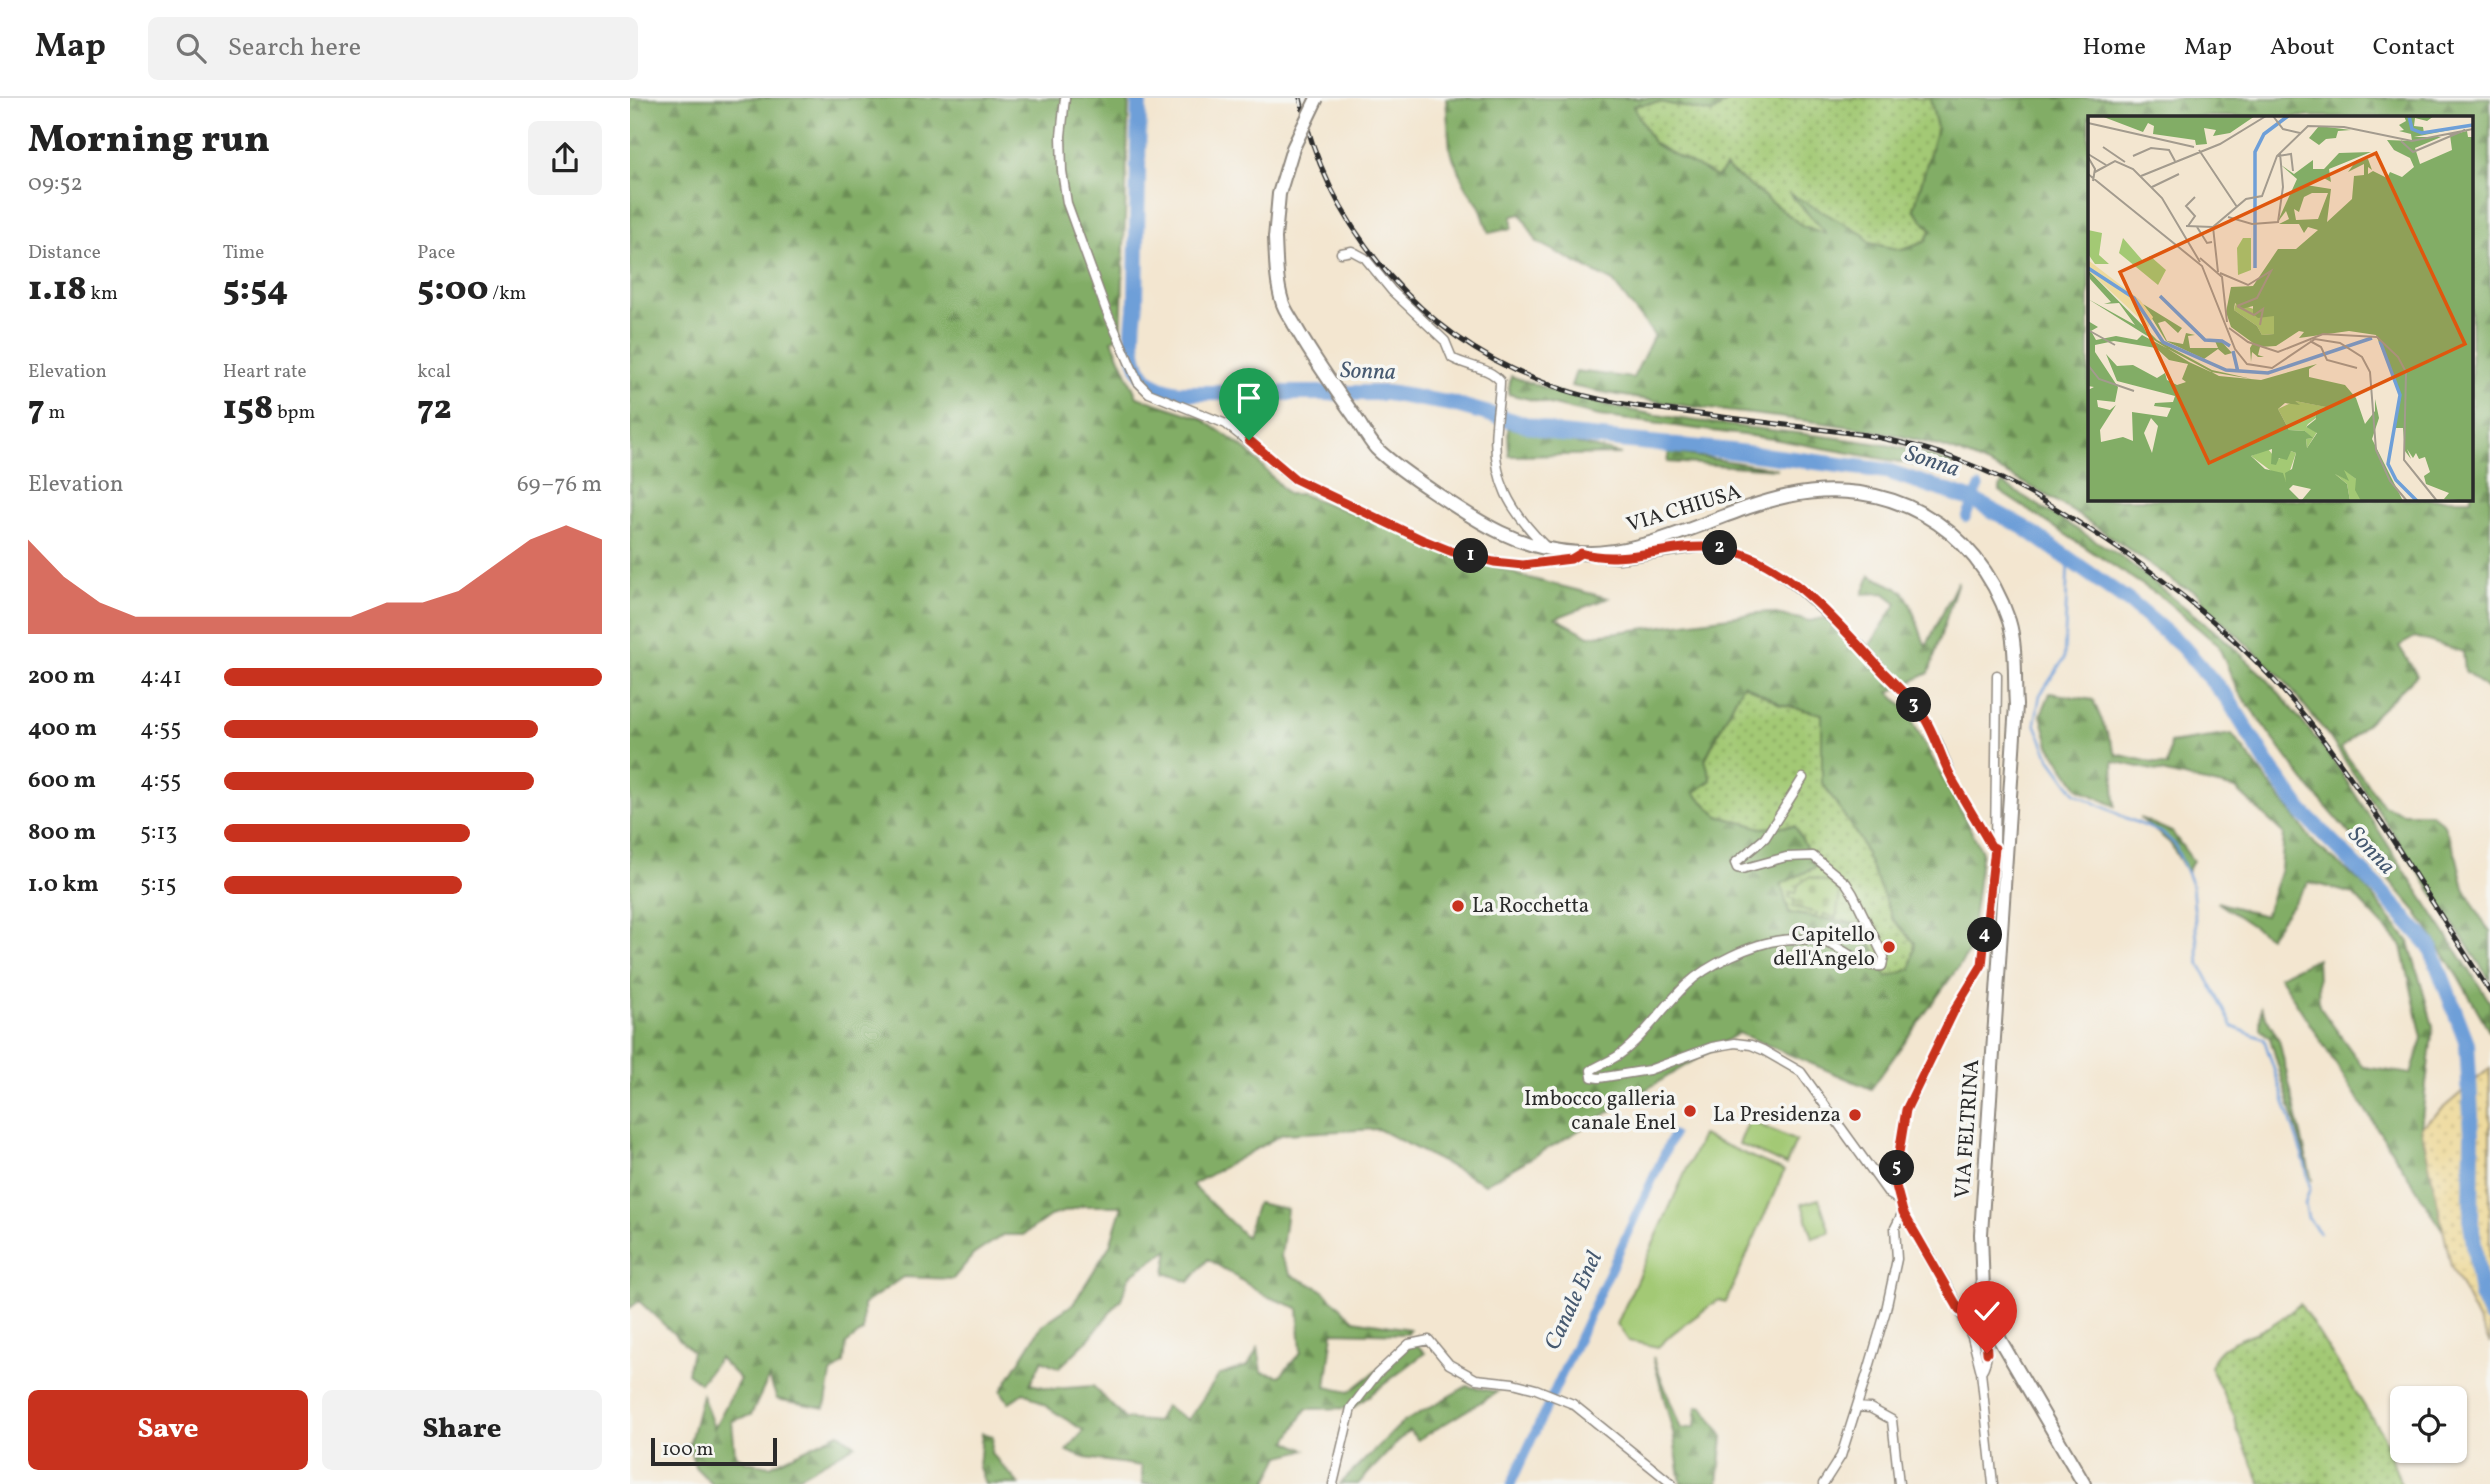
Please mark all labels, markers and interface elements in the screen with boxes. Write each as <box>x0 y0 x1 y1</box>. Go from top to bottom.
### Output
search box <box>148 17 638 80</box>
text: Map <box>35 25 106 71</box>
icon: search <box>172 29 210 67</box>
text: Search here <box>228 30 361 66</box>
text: Home <box>2082 31 2146 65</box>
text: Map <box>2184 31 2232 65</box>
text: About <box>2270 31 2335 65</box>
text: Contact <box>2373 31 2455 65</box>
text: Morning run <box>28 115 270 168</box>
inset map <box>2088 116 2472 500</box>
button: share <box>528 121 602 195</box>
text: 09:52 <box>28 168 83 200</box>
text: Distance <box>28 240 101 266</box>
text: Time <box>223 240 264 266</box>
text: Pace <box>417 240 455 266</box>
text: 1.18 <box>28 266 87 314</box>
text: 5:54 <box>223 266 288 314</box>
text: 5:00 <box>417 266 489 314</box>
text: km <box>87 281 118 307</box>
text: /km <box>489 281 526 307</box>
water label: Sonna <box>1340 355 1397 389</box>
text: Elevation <box>28 359 107 385</box>
text: Heart rate <box>223 359 307 385</box>
text: kcal <box>417 359 451 385</box>
pin <box>1219 368 1279 440</box>
icon: arrive <box>1230 379 1268 417</box>
text: 7 <box>28 385 45 433</box>
text: 158 <box>223 385 273 433</box>
text: 72 <box>417 385 452 433</box>
text: m <box>45 400 65 426</box>
text: bpm <box>273 400 315 426</box>
water label: Sonna <box>1901 438 1964 486</box>
text: Elevation <box>28 469 124 501</box>
text: 69–76 m <box>517 469 602 501</box>
street label: VIA CHIUSA <box>1623 478 1745 540</box>
pin: 2 <box>1702 531 1738 566</box>
text: 2 <box>1715 534 1724 560</box>
pin: 1 <box>1454 538 1488 574</box>
text: 1 <box>1467 542 1474 568</box>
text: 200 m <box>28 661 95 693</box>
text: 4:41 <box>140 661 182 693</box>
pin: 3 <box>1896 688 1932 722</box>
text: 3 <box>1909 691 1918 717</box>
text: 400 m <box>28 713 97 745</box>
text: 4:55 <box>140 713 181 745</box>
text: 600 m <box>28 765 96 797</box>
text: 4:55 <box>140 765 181 797</box>
text: 800 m <box>28 817 96 849</box>
text: 5:13 <box>140 817 177 849</box>
water label: Sonna <box>2340 820 2402 882</box>
text: 1.0 km <box>28 869 99 901</box>
text: 5:15 <box>140 869 176 901</box>
place label: La Rocchetta <box>1472 892 1589 921</box>
marker: La Rocchetta <box>1450 898 1466 914</box>
pin: 4 <box>1968 918 2002 952</box>
place label: Capitello dell'Angelo <box>1773 921 1875 974</box>
text: 4 <box>1979 921 1990 947</box>
marker: Capitello dell'Angelo <box>1881 939 1897 955</box>
street label: VIA FELTRINA <box>1949 1058 1987 1200</box>
place label: Imbocco galleria canale Enel <box>1524 1085 1676 1138</box>
place label: La Presidenza <box>1713 1101 1841 1130</box>
marker: Imbocco galleria canale Enel <box>1682 1103 1698 1119</box>
marker: La Presidenza <box>1847 1107 1863 1123</box>
pin: 5 <box>1880 1150 1914 1186</box>
text: 5 <box>1892 1154 1901 1180</box>
water label: Canale Enel <box>1537 1246 1611 1356</box>
pin <box>1957 1281 2017 1353</box>
icon: check <box>1968 1292 2006 1330</box>
map controls <box>2390 1386 2467 1463</box>
button: locate <box>2390 1386 2467 1463</box>
button: Save <box>28 1390 308 1470</box>
button: Share <box>322 1390 602 1470</box>
scale bar <box>651 1435 777 1467</box>
text: 100 m <box>662 1437 713 1463</box>

